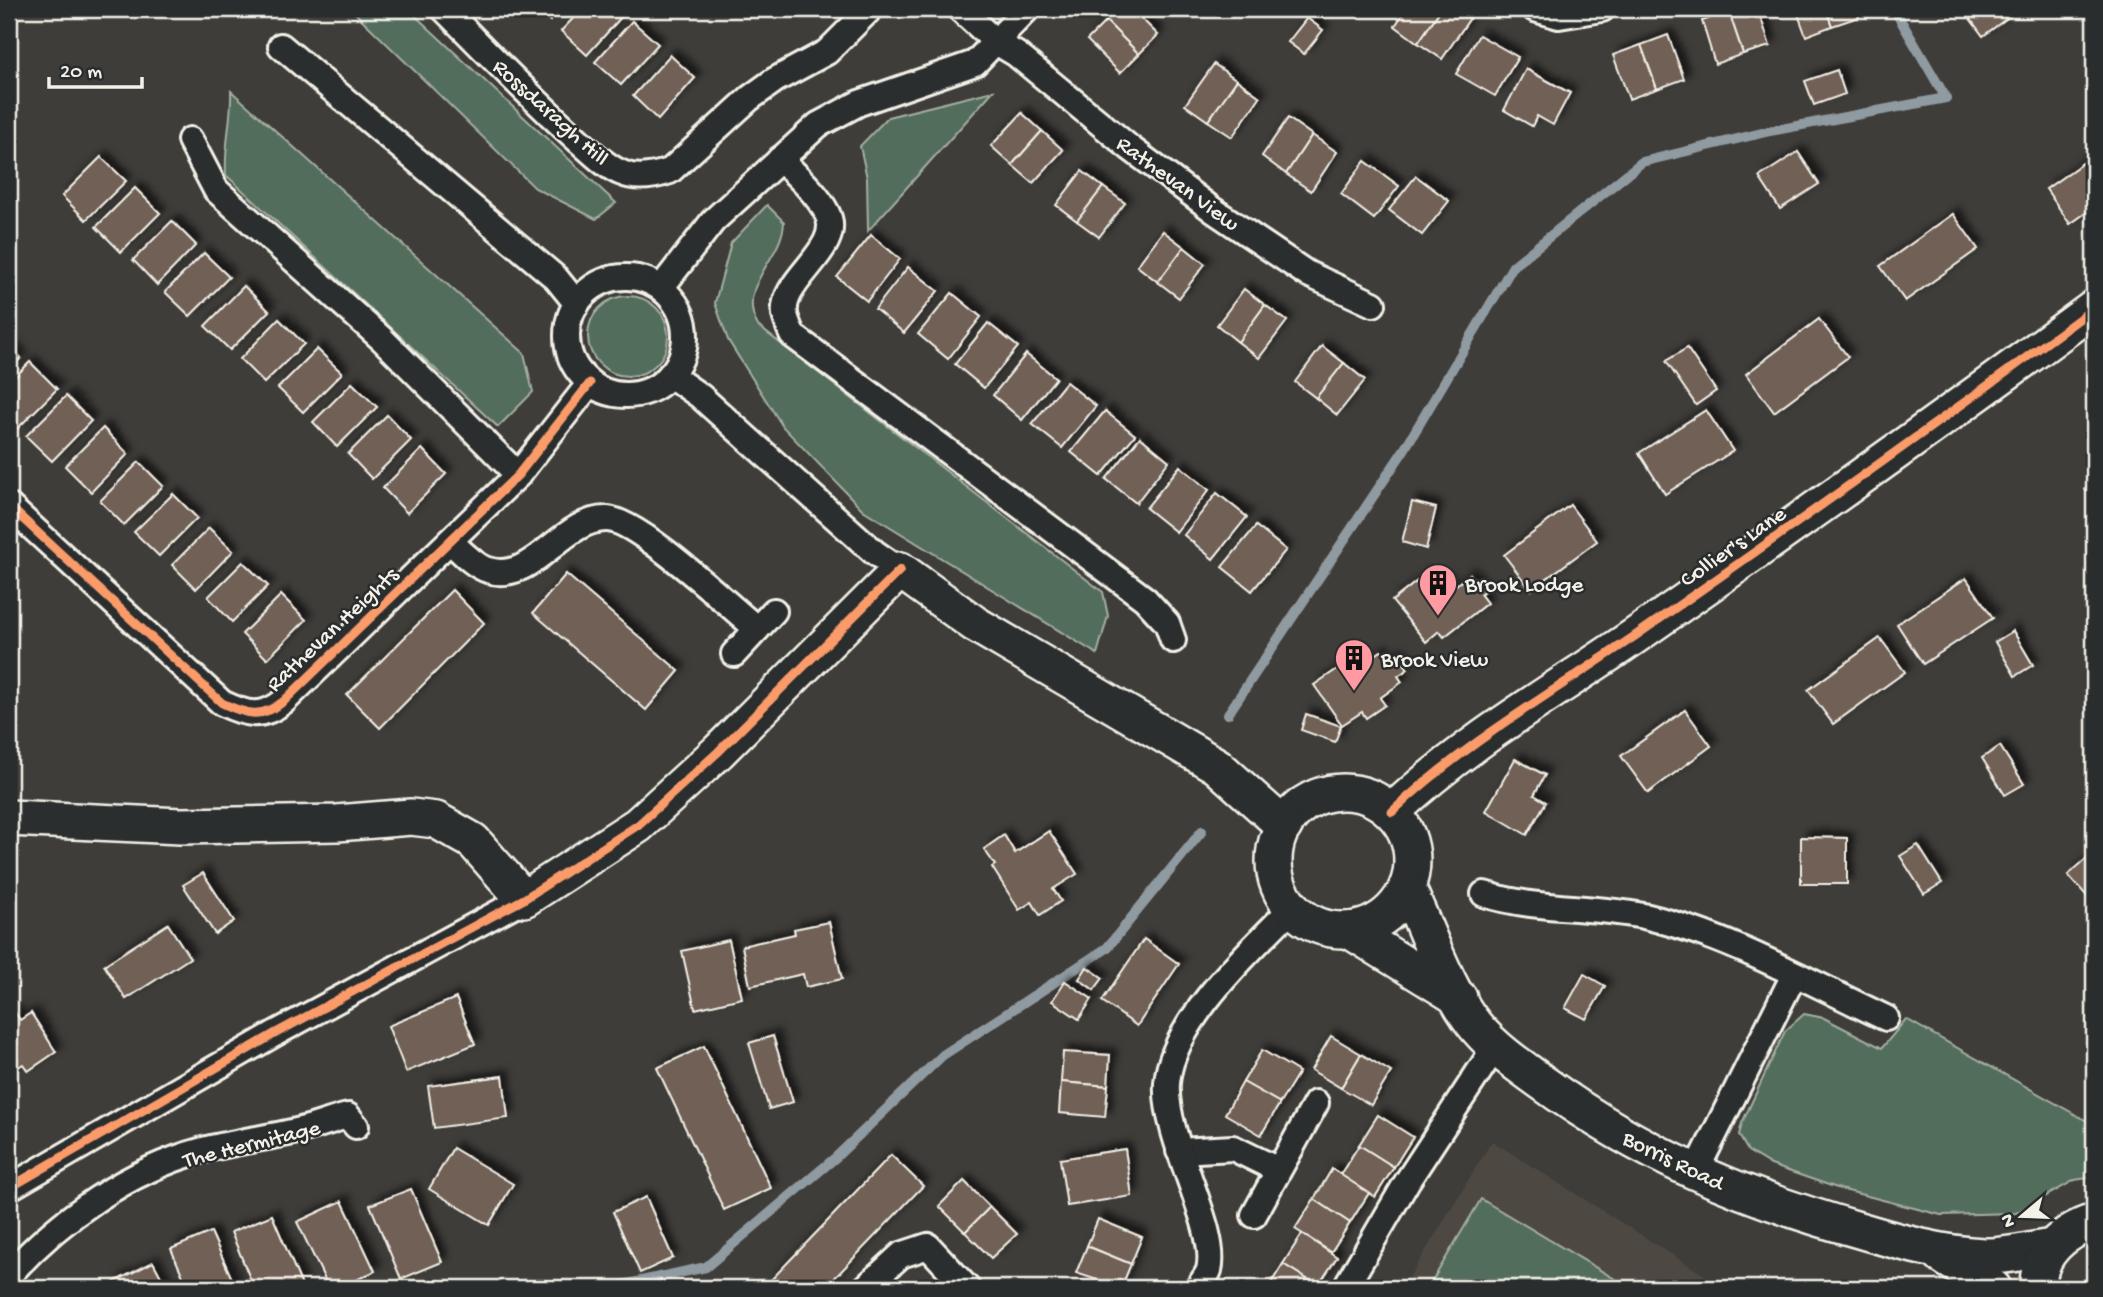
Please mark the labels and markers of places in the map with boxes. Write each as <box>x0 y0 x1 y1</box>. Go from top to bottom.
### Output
building icon: Brook Lodge <box>1417 562 1459 617</box>
place label: Brook Lodge <box>1464 573 1584 600</box>
building icon: Brook View <box>1333 637 1375 692</box>
place label: Brook View <box>1380 648 1488 675</box>

